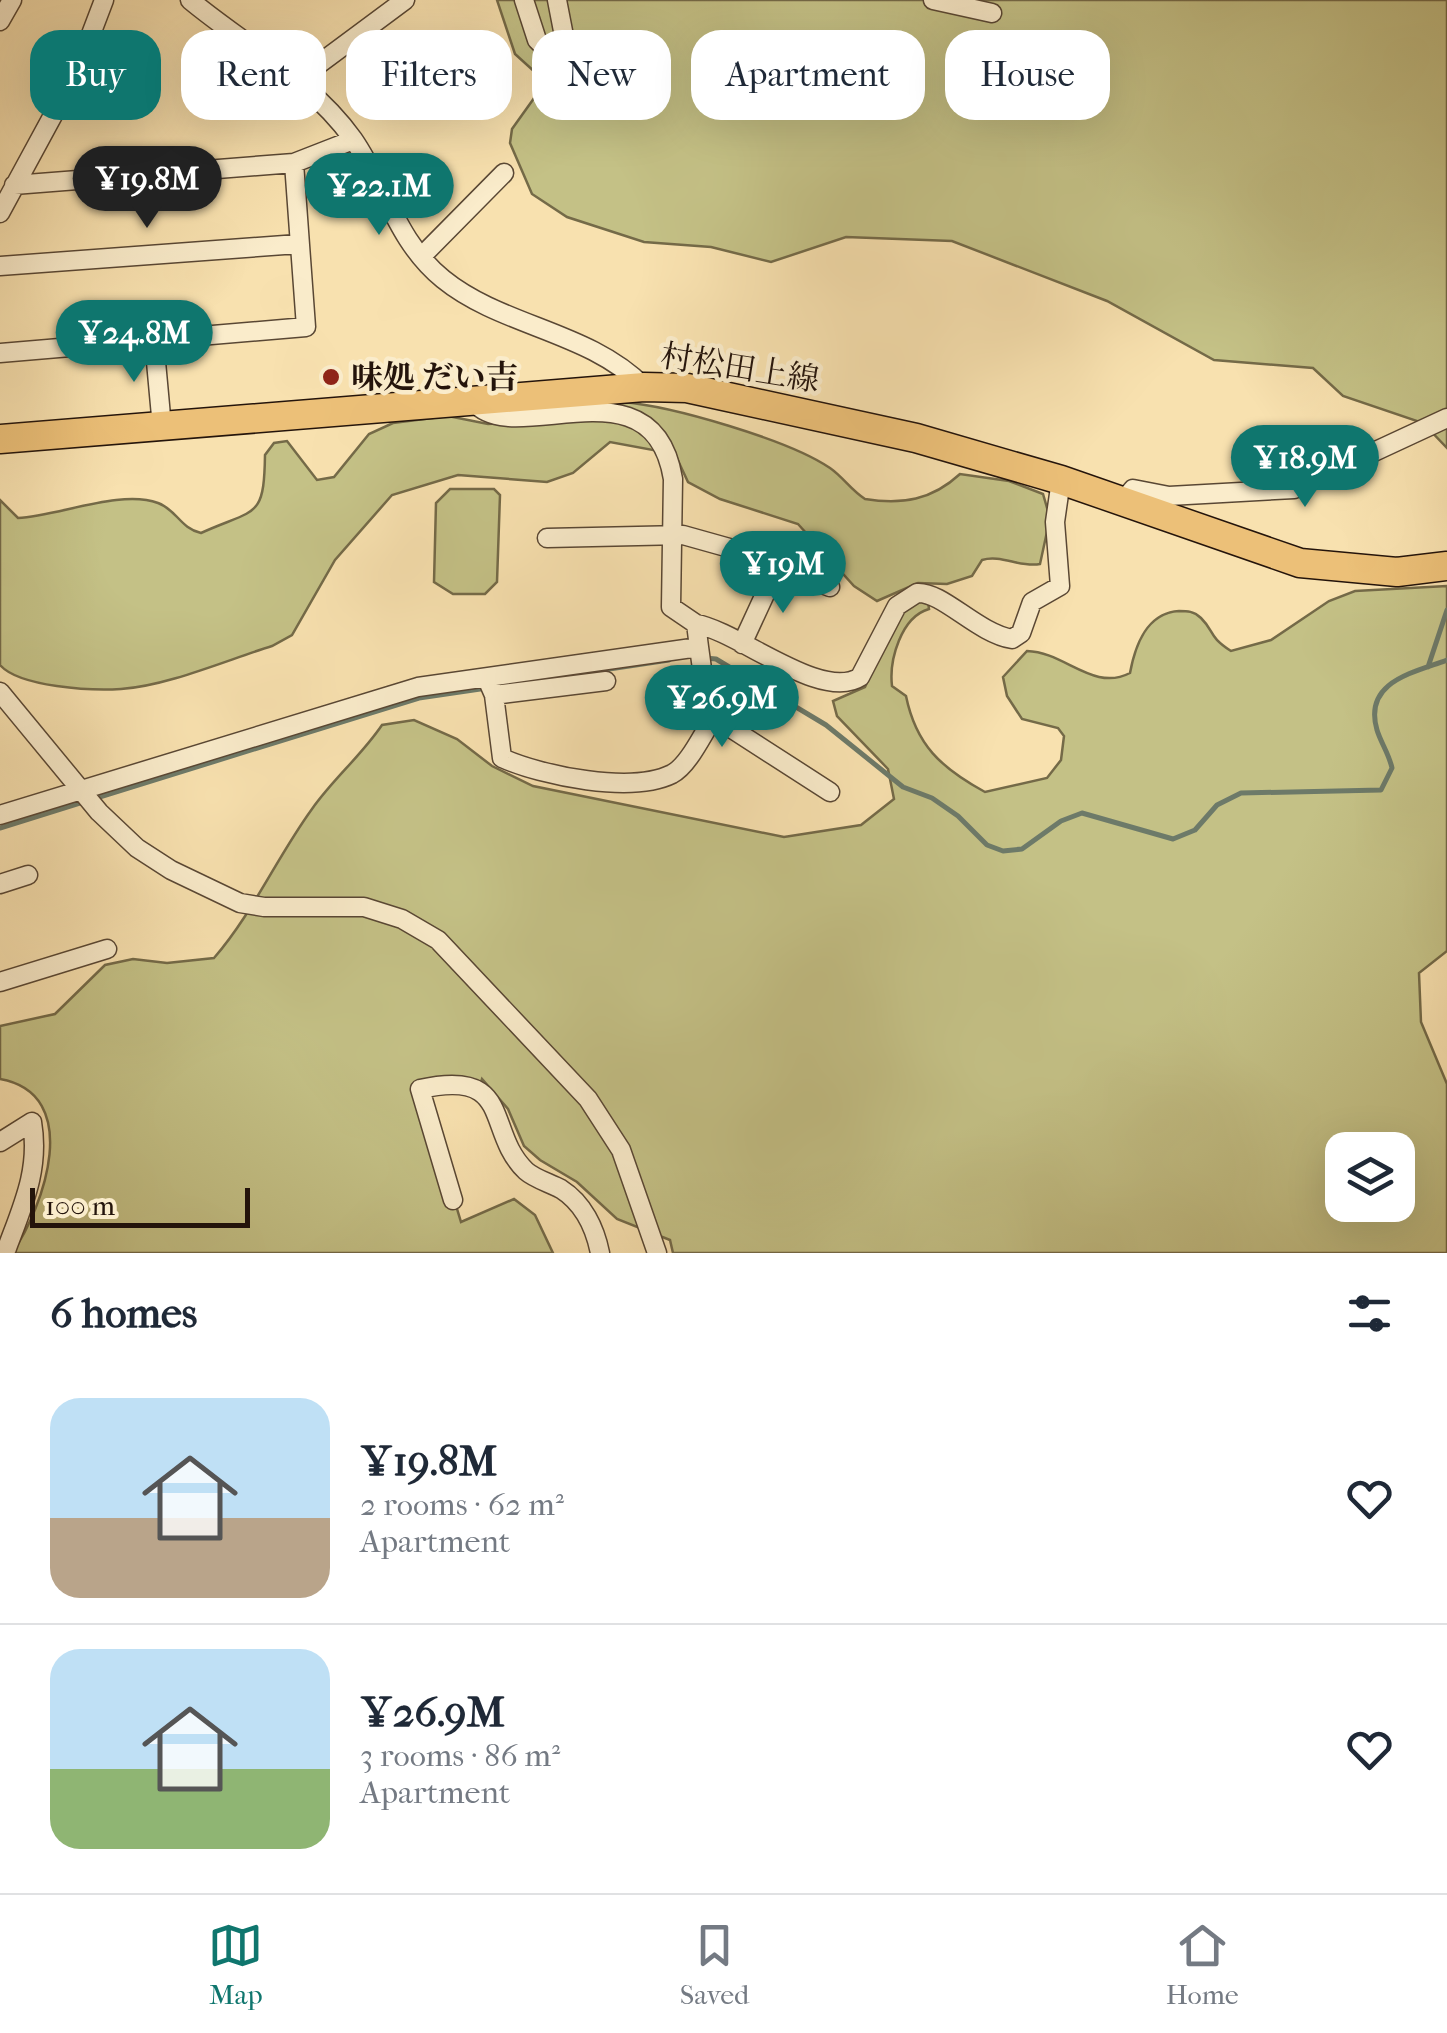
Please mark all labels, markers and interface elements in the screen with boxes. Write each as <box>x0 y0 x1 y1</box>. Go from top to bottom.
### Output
chip: Buy <box>30 30 161 120</box>
chip: Rent <box>181 30 326 120</box>
chip: Filters <box>346 30 512 120</box>
chip: New <box>532 30 671 120</box>
chip: Apartment <box>691 30 925 120</box>
chip: House <box>945 30 1110 120</box>
pin: ¥19.8M <box>66 146 228 231</box>
pin: ¥22.1M <box>298 153 460 238</box>
text: ¥19.8M <box>95 160 199 197</box>
text: ¥22.1M <box>327 167 431 204</box>
pin: ¥24.8M <box>53 300 215 385</box>
text: ¥24.8M <box>78 314 190 351</box>
street label: 村松田上線 <box>658 337 822 399</box>
place label: 味処 だい吉 <box>351 359 518 396</box>
marker: 味処 だい吉 <box>320 366 342 388</box>
pin: ¥18.9M <box>1224 425 1386 510</box>
text: ¥18.9M <box>1253 439 1357 476</box>
pin: ¥19M <box>724 531 842 616</box>
text: ¥19M <box>742 545 824 582</box>
pin: ¥26.9M <box>641 665 803 750</box>
text: ¥26.9M <box>667 679 777 716</box>
map controls <box>1325 1132 1415 1222</box>
button: layers <box>1325 1132 1415 1222</box>
scale bar <box>30 1183 250 1228</box>
text: 100 m <box>45 1189 115 1222</box>
icon: filters <box>1342 1286 1397 1341</box>
text: 6 homes <box>50 1289 197 1338</box>
text: ¥19.8M <box>360 1437 497 1486</box>
icon: home <box>130 1438 250 1558</box>
icon: heart <box>1342 1471 1397 1526</box>
text: 2 rooms · 62 m² <box>360 1486 564 1523</box>
text: Apartment <box>360 1523 510 1560</box>
text: ¥26.9M <box>360 1688 505 1737</box>
icon: home <box>130 1689 250 1809</box>
icon: heart <box>1342 1722 1397 1777</box>
text: 3 rooms · 86 m² <box>360 1737 560 1774</box>
text: Apartment <box>360 1774 510 1811</box>
tab: Map <box>208 1918 263 2011</box>
tab: Saved <box>680 1918 749 2011</box>
tab: Home <box>1166 1918 1239 2011</box>

